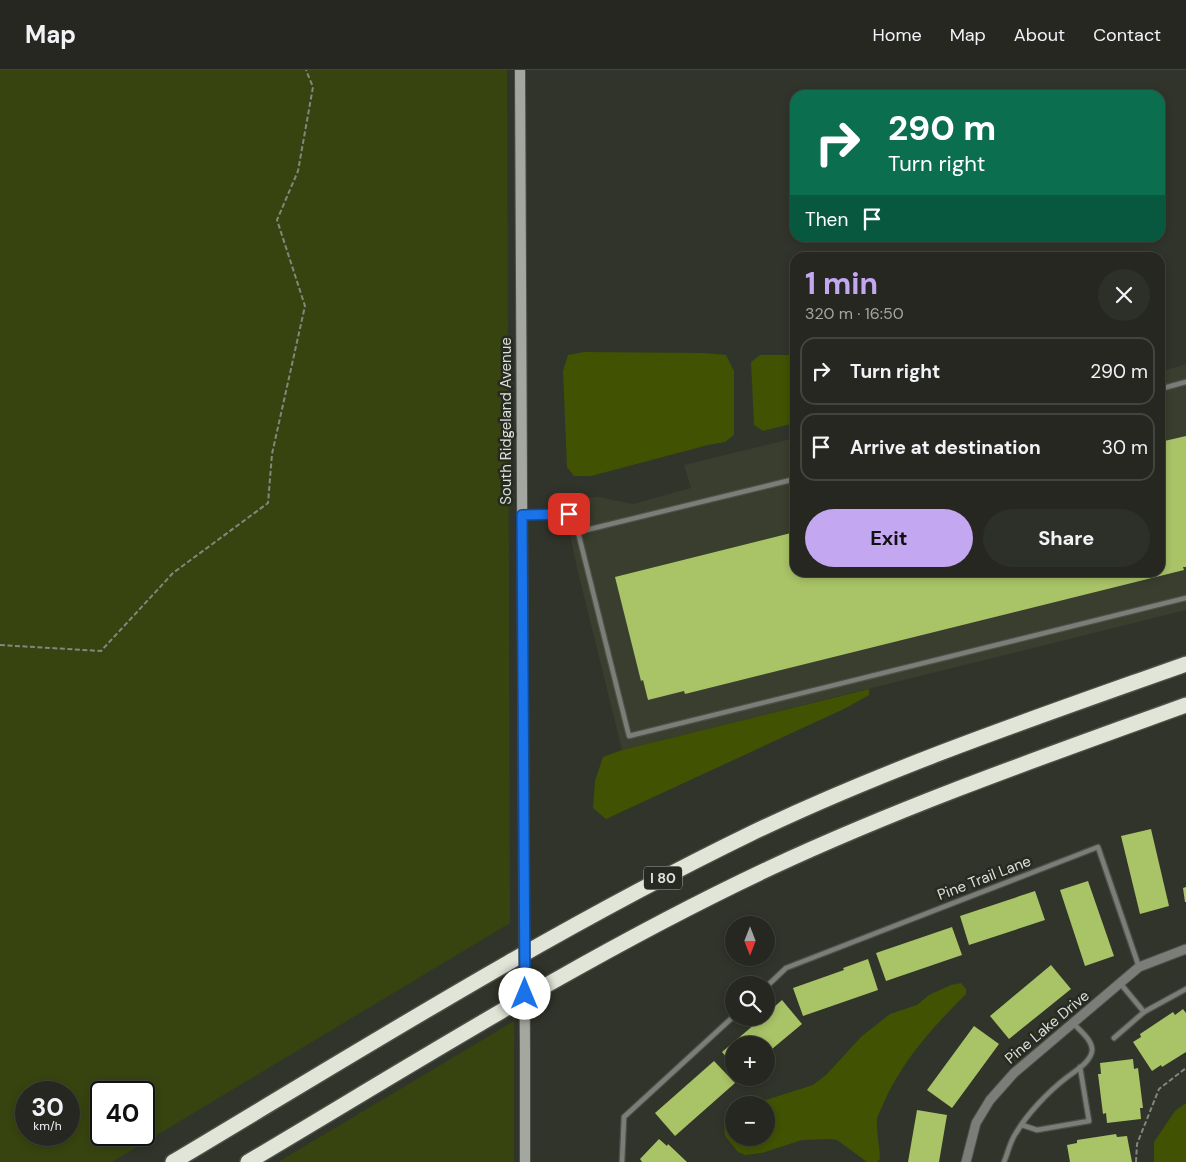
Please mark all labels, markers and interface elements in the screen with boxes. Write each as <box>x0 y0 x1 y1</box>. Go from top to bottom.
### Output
text: Map <box>25 19 76 50</box>
text: Home <box>872 23 922 47</box>
text: Map <box>950 23 986 47</box>
text: About <box>1014 23 1065 47</box>
text: Contact <box>1093 23 1161 47</box>
text: 290 m <box>888 105 996 151</box>
icon: right <box>805 110 870 175</box>
text: Turn right <box>888 149 985 178</box>
icon: arrive <box>858 205 886 233</box>
text: Then <box>805 207 848 232</box>
text: 1 min <box>805 264 878 303</box>
button: close <box>1098 269 1150 321</box>
text: 320 m · 16:50 <box>805 303 904 324</box>
street label: South Ridgeland Avenue <box>496 337 516 505</box>
icon: right <box>807 357 835 385</box>
text: Turn right <box>850 359 940 384</box>
text: 290 m <box>1090 359 1148 384</box>
icon: arrive <box>807 433 835 461</box>
text: Arrive at destination <box>850 435 1041 460</box>
text: 30 m <box>1102 435 1148 460</box>
pin <box>548 493 590 535</box>
icon: arrive <box>555 500 583 528</box>
button: Exit <box>805 509 973 567</box>
button: Share <box>983 509 1150 567</box>
street label: Pine Trail Lane <box>934 851 1034 905</box>
road number: I 80 <box>644 866 682 890</box>
north arrow <box>725 916 775 966</box>
map controls <box>725 916 775 1146</box>
position arrow <box>498 967 550 1019</box>
button: search <box>725 976 775 1026</box>
street label: Pine Lake Drive <box>1001 986 1093 1068</box>
button: + <box>725 1036 775 1086</box>
speed limit sign: 40 <box>90 1081 155 1146</box>
text: 30 <box>31 1091 64 1124</box>
button: − <box>725 1096 775 1146</box>
text: km/h <box>33 1118 62 1134</box>

